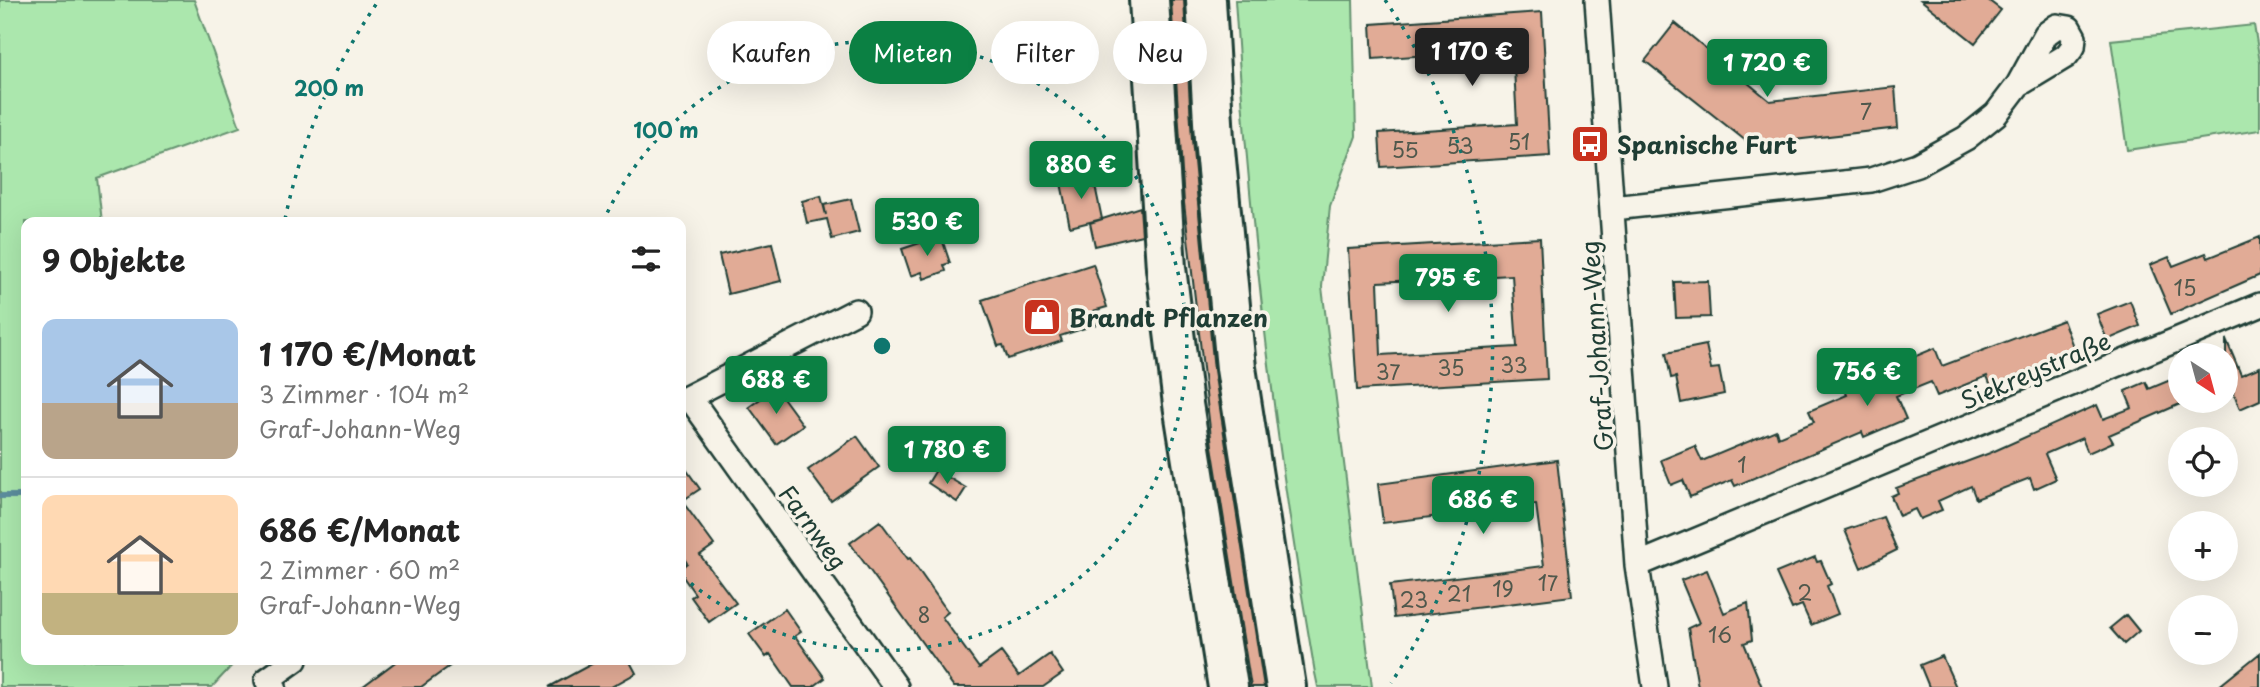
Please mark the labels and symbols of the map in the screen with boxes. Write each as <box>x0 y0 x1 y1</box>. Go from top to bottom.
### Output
pin: 1 170 € <box>1407 28 1537 88</box>
pin: 1 720 € <box>1702 40 1832 99</box>
text: 200 m <box>294 71 364 103</box>
house number: 7 <box>1860 95 1872 127</box>
text: 100 m <box>633 113 699 145</box>
bus stop icon: Spanische Furt <box>1569 123 1611 165</box>
house number: 51 <box>1508 125 1530 157</box>
place label: Spanische Furt <box>1617 126 1797 162</box>
house number: 53 <box>1446 129 1474 161</box>
house number: 55 <box>1391 133 1419 165</box>
pin: 880 € <box>1032 142 1130 201</box>
pin: 530 € <box>878 198 976 258</box>
street label: Graf-Johann-Weg <box>1571 240 1621 452</box>
pin: 795 € <box>1399 254 1497 314</box>
house number: 15 <box>2174 271 2196 303</box>
shop icon: Brandt Pflanzen <box>1021 296 1063 338</box>
place label: Brandt Pflanzen <box>1069 299 1268 335</box>
street label: Siekreystraße <box>1954 322 2116 418</box>
centre of rings <box>870 334 894 358</box>
north arrow <box>2168 343 2238 413</box>
house number: 33 <box>1500 348 1528 380</box>
pin: 756 € <box>1818 348 1916 408</box>
house number: 35 <box>1438 351 1464 383</box>
house number: 37 <box>1376 355 1400 387</box>
pin: 688 € <box>727 356 825 416</box>
pin: 1 780 € <box>882 426 1012 486</box>
house number: 1 <box>1737 448 1747 480</box>
pin: 686 € <box>1434 476 1532 536</box>
street label: Farnweg <box>771 477 857 577</box>
house number: 17 <box>1538 566 1558 598</box>
house number: 19 <box>1492 572 1514 604</box>
house number: 2 <box>1798 576 1812 608</box>
house number: 21 <box>1447 577 1471 609</box>
house number: 23 <box>1400 583 1428 615</box>
house number: 8 <box>917 598 931 630</box>
house number: 16 <box>1708 618 1732 650</box>

